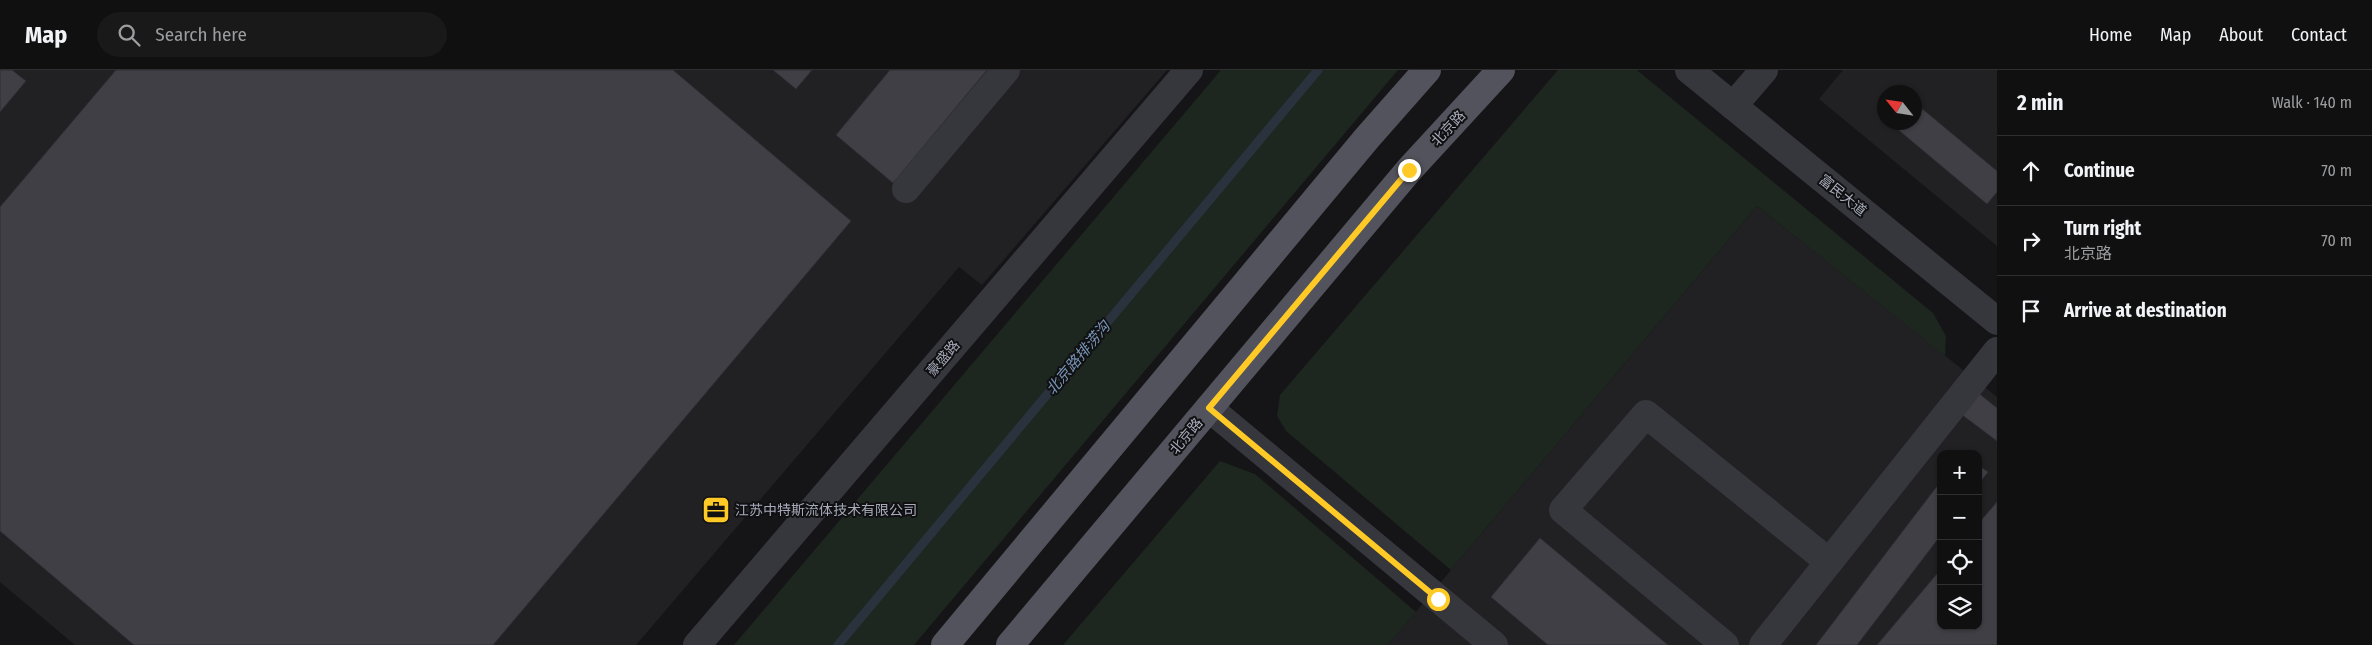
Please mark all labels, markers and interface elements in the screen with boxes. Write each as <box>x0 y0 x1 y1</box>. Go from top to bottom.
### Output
search box <box>97 12 447 57</box>
text: Map <box>25 21 67 49</box>
icon: search <box>115 21 143 49</box>
text: Search here <box>155 23 247 46</box>
text: Home <box>2089 24 2132 46</box>
text: Map <box>2160 24 2191 46</box>
text: About <box>2219 24 2263 46</box>
text: Contact <box>2291 24 2347 46</box>
north arrow <box>1877 85 1922 130</box>
text: 2 min <box>2017 90 2064 116</box>
text: Walk · 140 m <box>2272 93 2352 112</box>
street label: 北京路 <box>1428 107 1469 149</box>
icon: ahead <box>2017 157 2045 185</box>
route end <box>1398 159 1421 182</box>
text: Continue <box>2064 159 2135 182</box>
text: 70 m <box>2321 161 2352 180</box>
street label: 富民大道 <box>1816 171 1870 220</box>
text: Turn right <box>2064 217 2141 240</box>
icon: right <box>2017 227 2045 255</box>
text: 70 m <box>2321 231 2352 250</box>
text: 北京路 <box>2064 244 2112 263</box>
icon: arrive <box>2017 297 2045 325</box>
text: Arrive at destination <box>2064 299 2227 322</box>
water label: 北京路排涝沟 <box>1042 316 1115 398</box>
street label: 豪盛路 <box>923 337 964 380</box>
street label: 北京路 <box>1166 415 1206 458</box>
map controls <box>1937 450 1982 630</box>
button: + <box>1937 450 1982 495</box>
office icon: 江苏中特斯流体技术有限公司 <box>701 495 731 525</box>
button: − <box>1937 495 1982 540</box>
place label: 江苏中特斯流体技术有限公司 <box>735 502 917 519</box>
button: locate <box>1937 540 1982 585</box>
button: layers <box>1937 585 1982 630</box>
route start <box>1427 588 1450 611</box>

